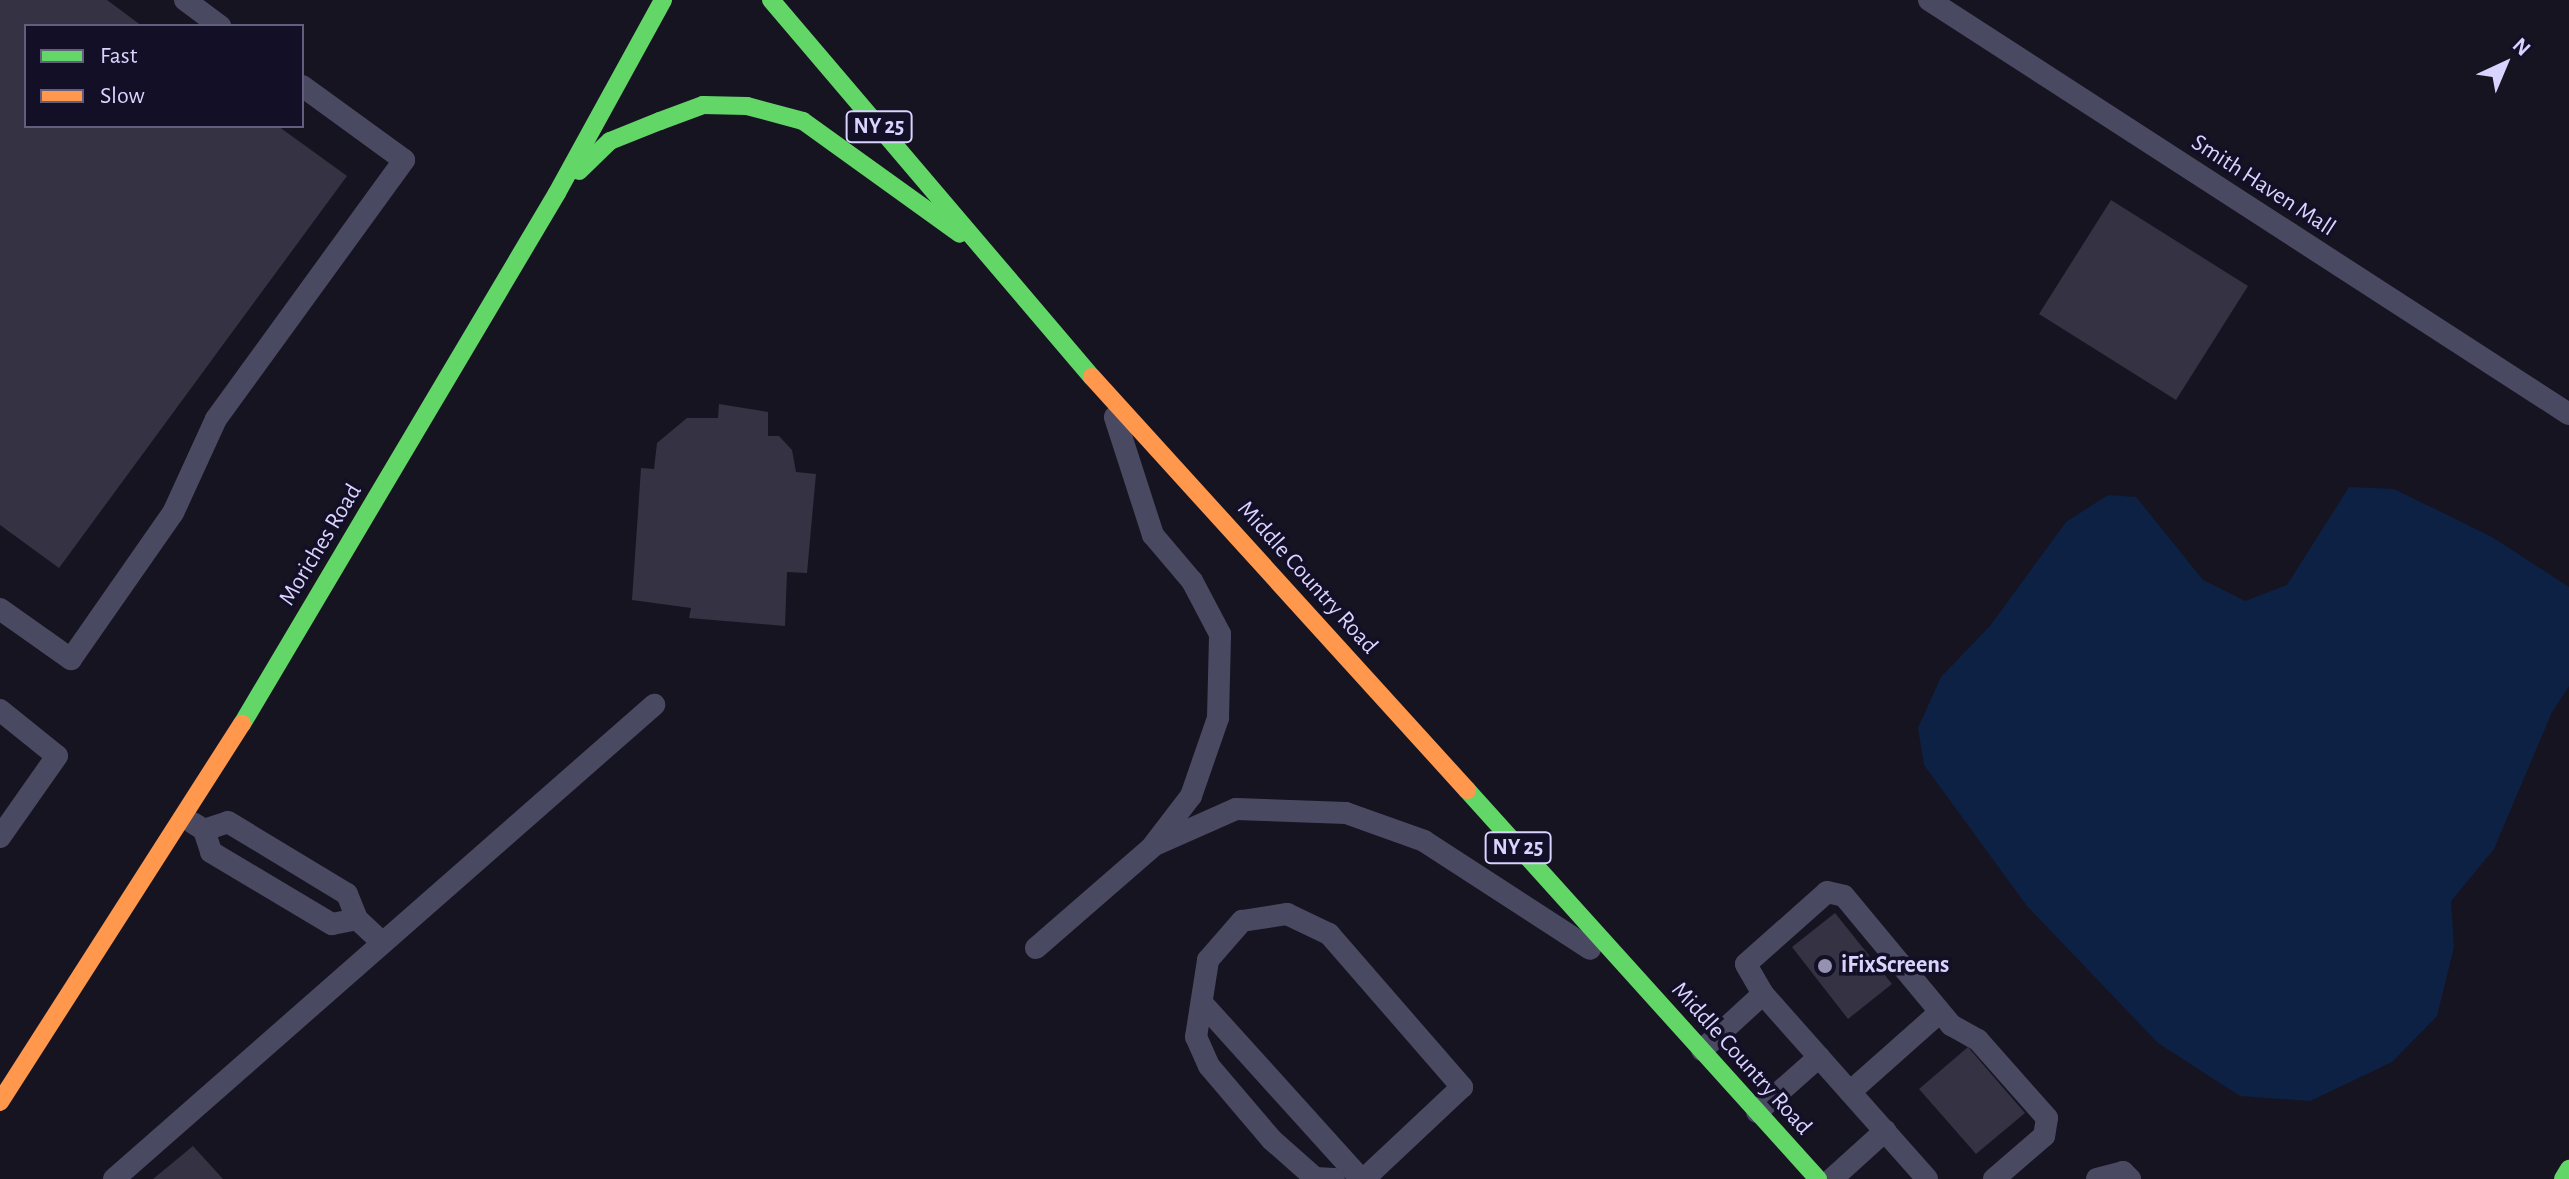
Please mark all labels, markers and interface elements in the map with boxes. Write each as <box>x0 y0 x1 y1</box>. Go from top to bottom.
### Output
legend <box>24 24 304 128</box>
north arrow <box>2465 24 2545 104</box>
text: N <box>2509 34 2535 60</box>
text: Fast <box>100 44 137 68</box>
text: Slow <box>100 84 145 108</box>
road number: NY 25 <box>845 109 913 145</box>
street label: Smith Haven Mall <box>2186 129 2340 243</box>
street label: Moriches Road <box>273 479 369 611</box>
street label: Middle Country Road <box>1231 495 1383 661</box>
road number: NY 25 <box>1484 830 1552 866</box>
place label: iFixScreens <box>1841 952 1949 980</box>
marker: iFixScreens <box>1816 957 1834 975</box>
street label: Middle Country Road <box>1665 976 1817 1142</box>

